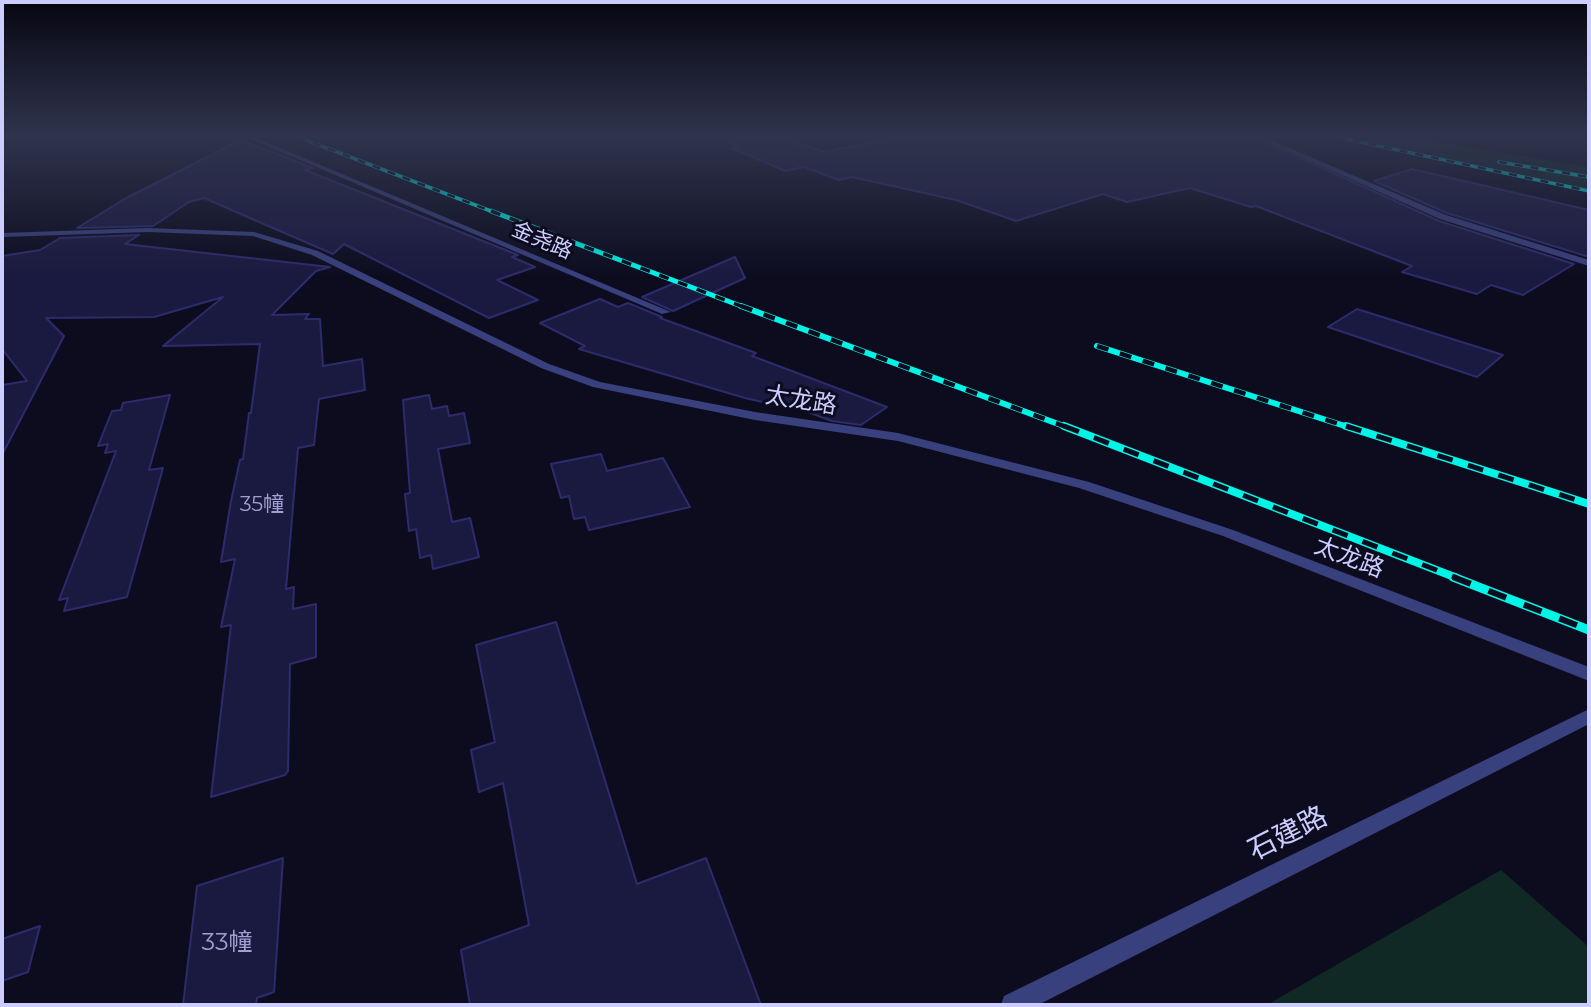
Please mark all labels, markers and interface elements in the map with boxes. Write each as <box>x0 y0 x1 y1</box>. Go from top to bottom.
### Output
street label: 金尧路 <box>508 217 576 265</box>
street label: 太龙路 <box>763 381 839 421</box>
house number: 35幢 <box>240 492 284 518</box>
street label: 太龙路 <box>1310 532 1388 584</box>
street label: 石建路 <box>1243 800 1333 868</box>
house number: 33幢 <box>202 929 252 957</box>

